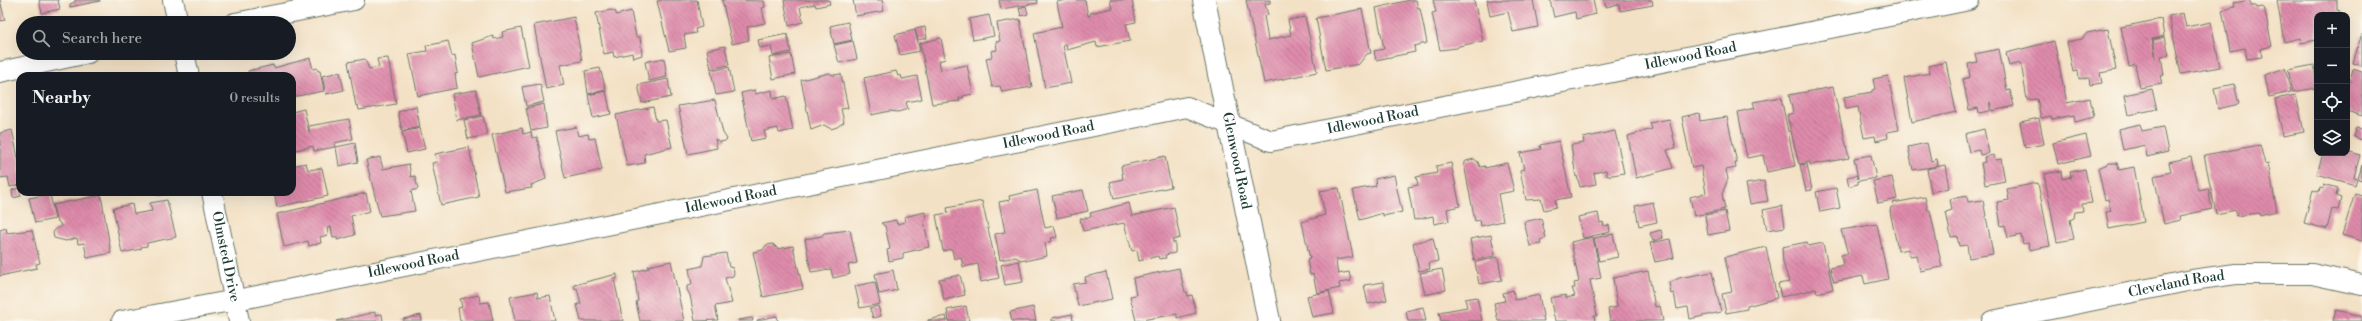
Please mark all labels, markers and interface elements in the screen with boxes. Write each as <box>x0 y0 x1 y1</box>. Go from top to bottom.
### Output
map controls <box>2314 12 2350 156</box>
button: + <box>2314 12 2350 48</box>
search box <box>16 16 296 60</box>
icon: search <box>30 27 52 49</box>
text: Search here <box>62 29 142 48</box>
street label: Idlewood Road <box>1643 38 1738 74</box>
button: − <box>2314 48 2350 84</box>
button: locate <box>2314 84 2350 120</box>
text: Nearby <box>32 87 91 109</box>
text: 0 results <box>229 90 280 106</box>
street label: Idlewood Road <box>1326 102 1420 138</box>
street label: Glenwood Road <box>1218 111 1255 211</box>
street label: Idlewood Road <box>1001 117 1096 153</box>
button: layers <box>2314 120 2350 156</box>
street label: Idlewood Road <box>684 182 778 218</box>
street label: Olmsted Drive <box>207 210 244 304</box>
street label: Idlewood Road <box>366 246 461 282</box>
street label: Cleveland Road <box>2127 267 2226 302</box>

